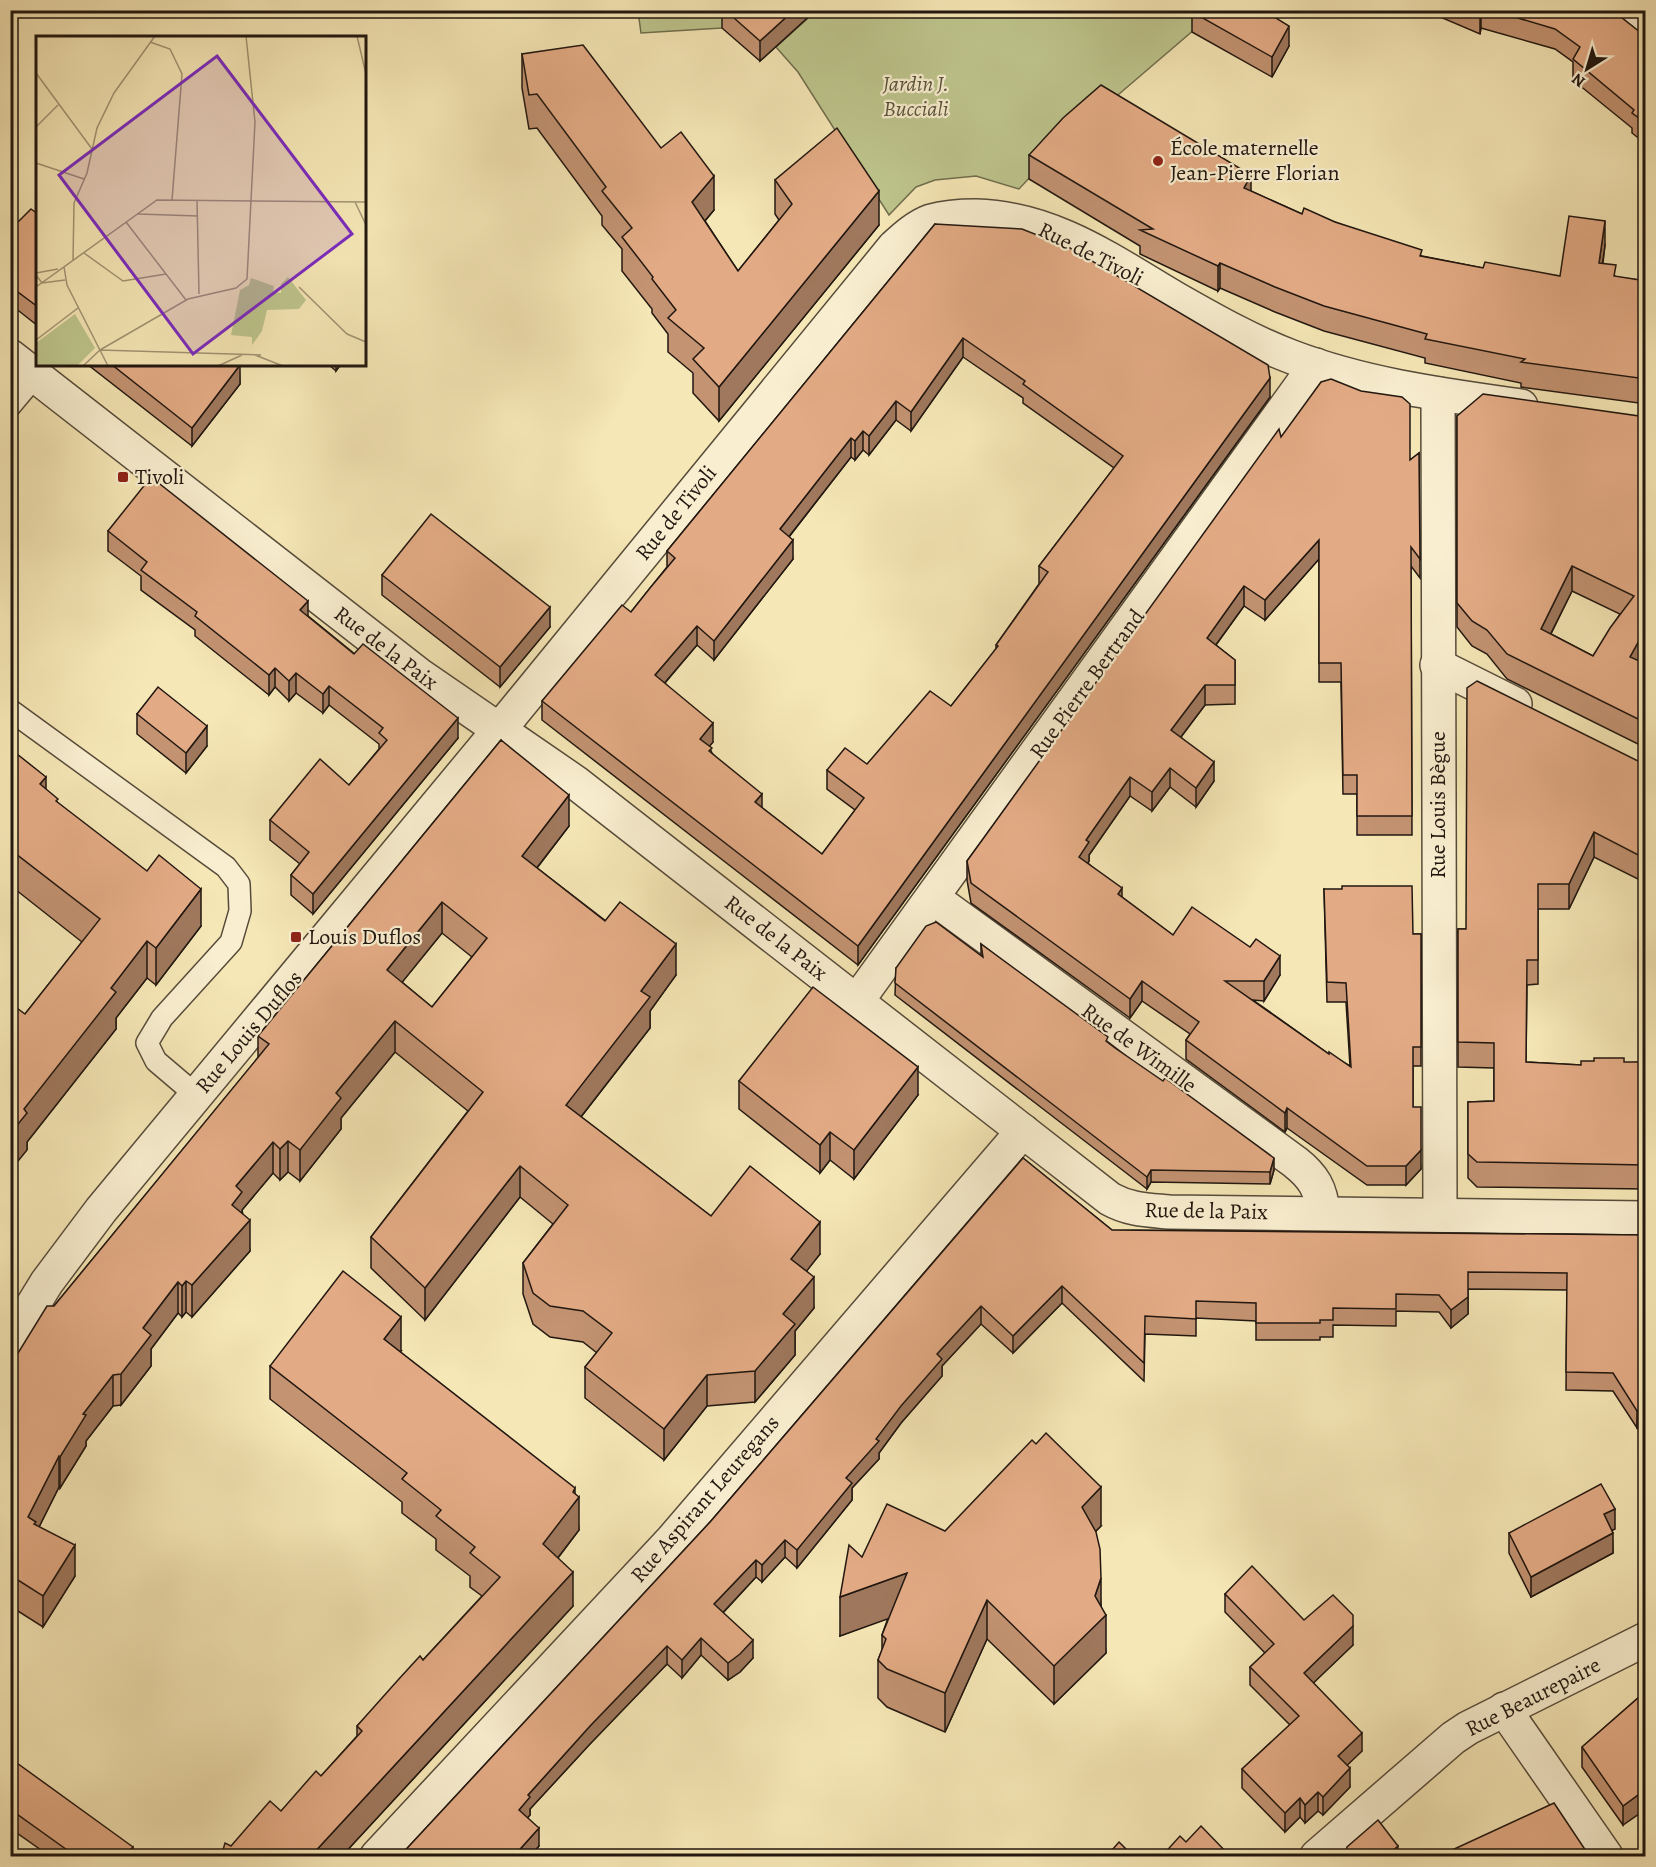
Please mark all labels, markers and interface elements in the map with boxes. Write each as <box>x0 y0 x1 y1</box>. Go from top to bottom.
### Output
inset map <box>36 36 366 366</box>
north arrow <box>1557 39 1617 99</box>
text: N <box>1567 68 1590 92</box>
park label: Jardin J. Bucciali <box>882 69 949 124</box>
place label: École maternelle Jean-Pierre Florian <box>1170 133 1340 188</box>
marker: École maternelle Jean-Pierre Florian <box>1151 154 1165 168</box>
street label: Rue de Tivoli <box>1033 215 1149 293</box>
street label: Rue de Tivoli <box>628 459 724 567</box>
place label: Tivoli <box>135 462 185 492</box>
marker: Tivoli <box>116 470 130 484</box>
street label: Rue de la Paix <box>328 599 445 697</box>
street label: Rue Pierre Bertrand <box>1022 603 1152 765</box>
street label: Rue Louis Bègue <box>1423 731 1453 879</box>
street label: Rue de la Paix <box>718 888 834 988</box>
place label: Louis Duflos <box>308 922 421 952</box>
marker: Louis Duflos <box>289 930 303 944</box>
street label: Rue Louis Duflos <box>189 964 309 1100</box>
street label: Rue de Wimille <box>1075 996 1203 1100</box>
street label: Rue de la Paix <box>1144 1195 1269 1227</box>
street label: Rue Aspirant Leuregans <box>624 1409 786 1589</box>
street label: Rue Beaurepaire <box>1460 1650 1606 1744</box>

